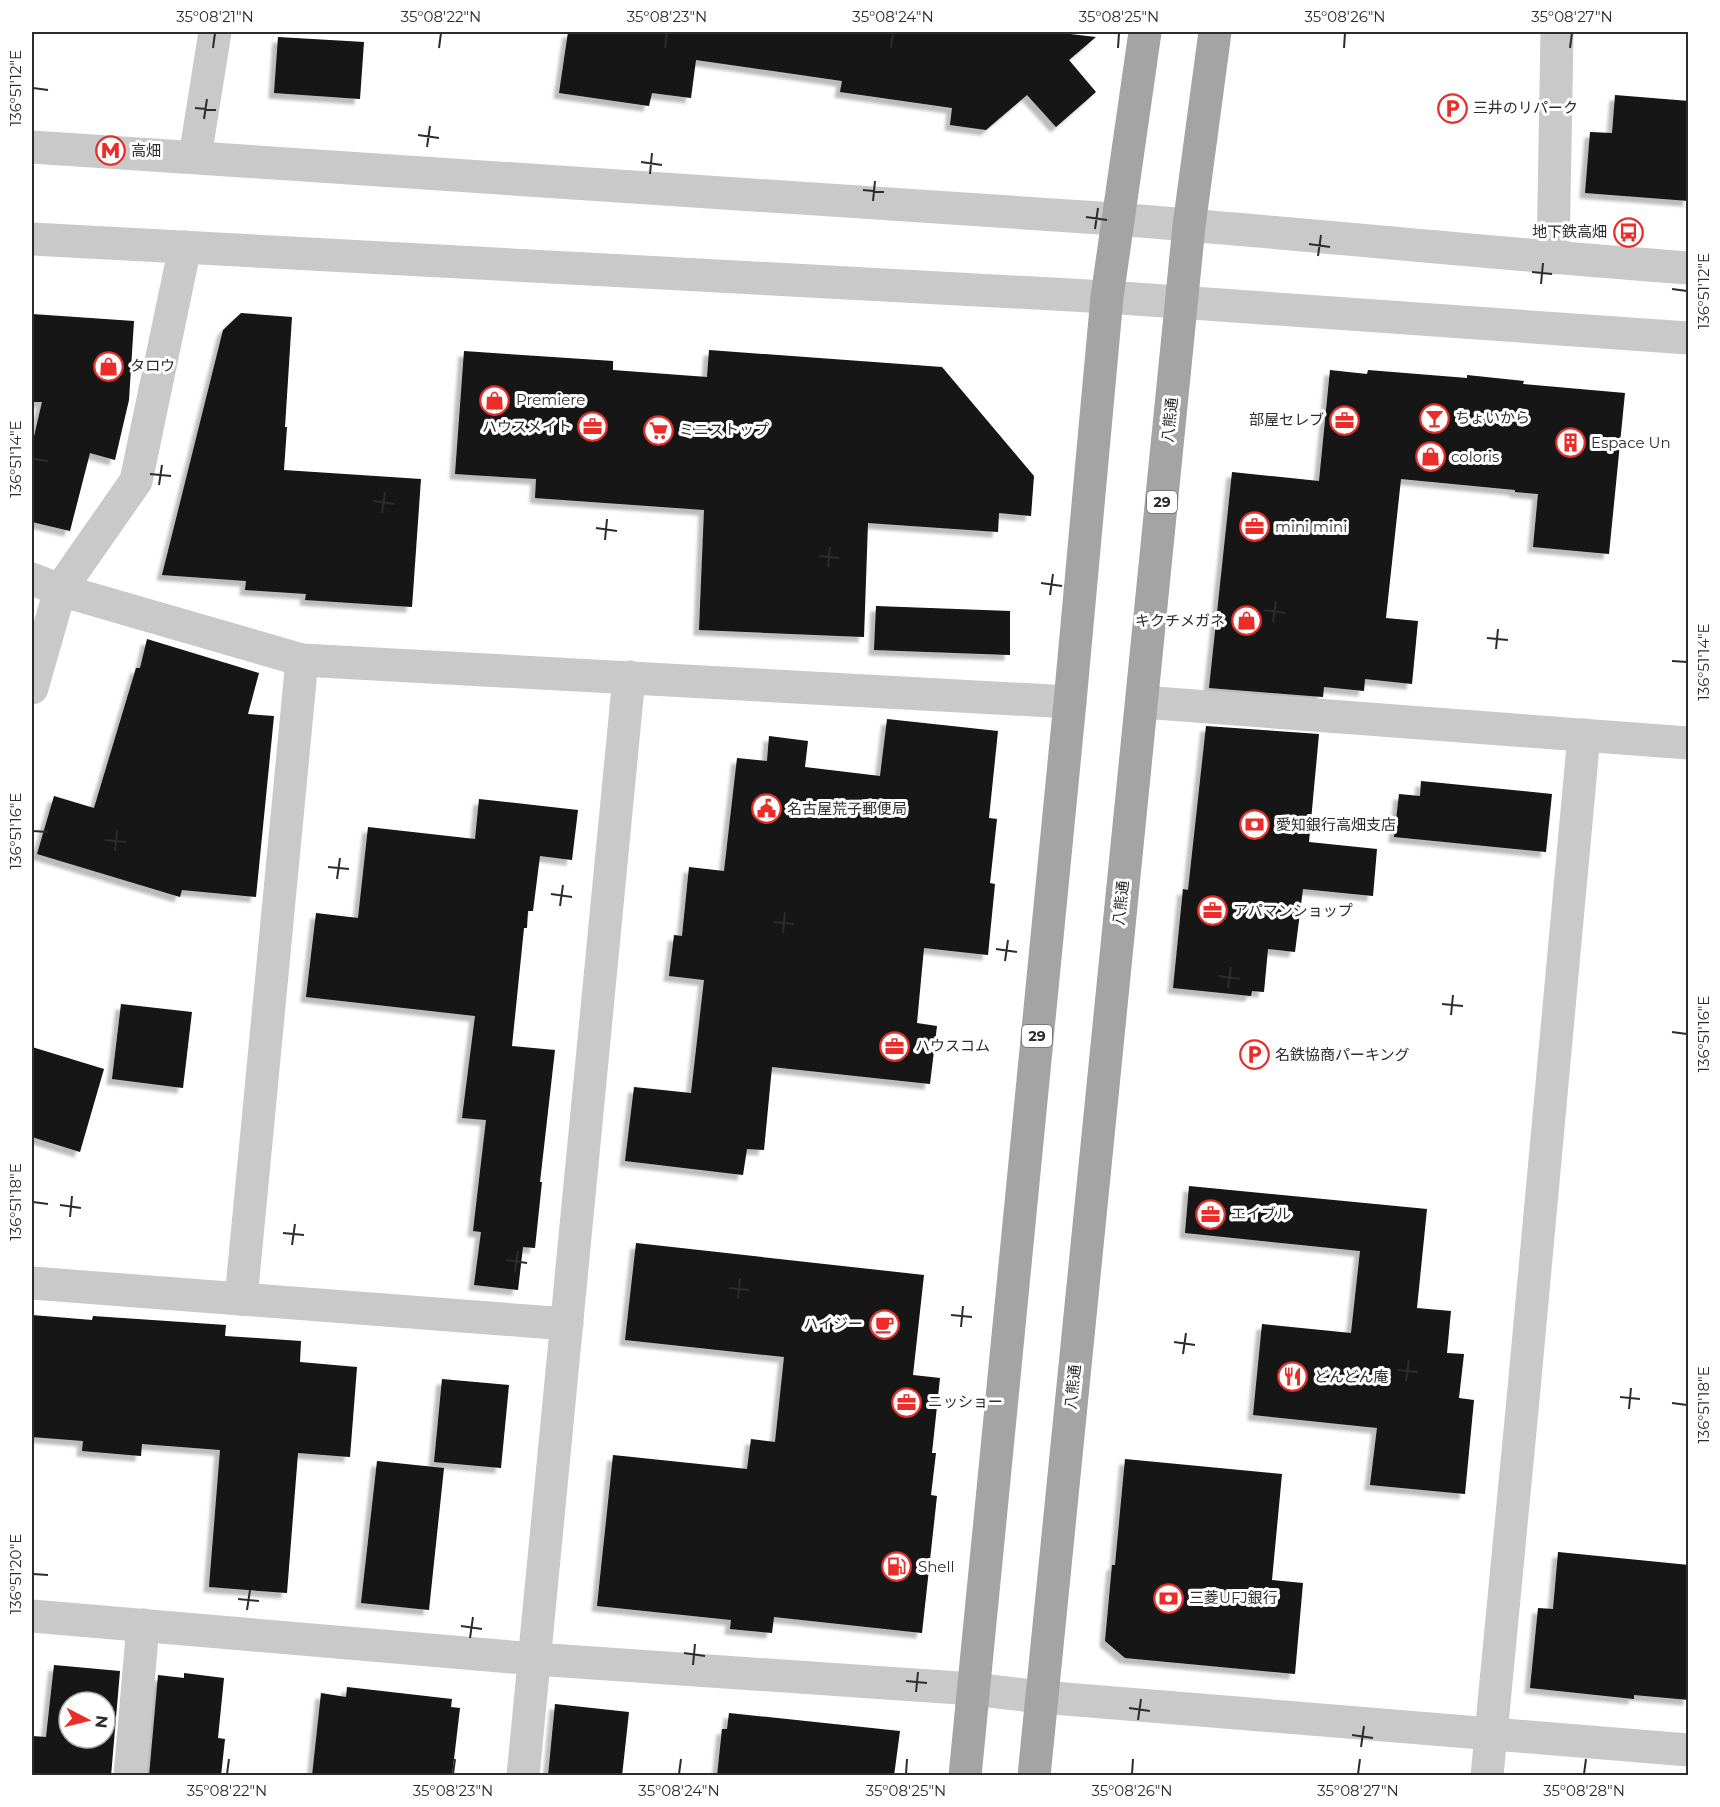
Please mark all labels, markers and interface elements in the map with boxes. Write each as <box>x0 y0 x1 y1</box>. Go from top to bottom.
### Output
text: 35°08'21"N <box>176 7 254 26</box>
text: 35°08'22"N <box>401 7 481 26</box>
text: 35°08'23"N <box>627 7 707 26</box>
text: 35°08'24"N <box>852 7 934 26</box>
text: 35°08'25"N <box>1079 7 1159 26</box>
text: 35°08'26"N <box>1304 7 1386 26</box>
text: 35°08'27"N <box>1531 7 1613 26</box>
text: 136°51'12"E <box>6 50 25 126</box>
parking icon: 三井のリパーク <box>1436 92 1468 124</box>
place label: 三井のリパーク <box>1473 98 1578 117</box>
metro station icon: 高畑 <box>94 135 126 167</box>
place label: 高畑 <box>131 141 161 160</box>
bus stop icon: 地下鉄高畑 <box>1612 216 1644 248</box>
place label: 地下鉄高畑 <box>1532 222 1607 241</box>
text: 136°51'12"E <box>1694 253 1713 329</box>
shop icon: タロウ <box>93 350 125 382</box>
place label: タロウ <box>130 356 175 375</box>
shop icon: Premiere <box>479 384 511 416</box>
place label: Premiere <box>516 390 585 409</box>
street label: 八熊通 <box>1158 397 1181 443</box>
bar icon: ちょいから <box>1418 402 1450 434</box>
office icon: 部屋セレブ <box>1329 404 1361 436</box>
place label: ちょいから <box>1455 408 1530 427</box>
place label: 部屋セレブ <box>1249 410 1324 429</box>
office icon: ハウスメイト <box>577 411 609 443</box>
supermarket icon: ミニストップ <box>642 414 674 446</box>
place label: ハウスメイト <box>482 417 572 436</box>
text: 136°51'14"E <box>6 420 25 498</box>
place label: ミニストップ <box>679 420 769 439</box>
building icon: Espace Un <box>1554 427 1586 459</box>
place label: Espace Un <box>1591 433 1671 452</box>
shop icon: coloris <box>1414 441 1446 473</box>
place label: coloris <box>1451 447 1499 466</box>
road number: 29 <box>1147 491 1177 513</box>
office icon: mini mini <box>1238 511 1270 543</box>
place label: mini mini <box>1275 517 1347 536</box>
shop icon: キクチメガネ <box>1230 605 1262 637</box>
place label: キクチメガネ <box>1135 611 1225 630</box>
text: 136°51'14"E <box>1694 623 1713 701</box>
text: 136°51'16"E <box>6 793 25 869</box>
public building icon: 名古屋荒子郵便局 <box>750 793 782 825</box>
place label: 名古屋荒子郵便局 <box>787 799 907 818</box>
bank icon: 愛知銀行高畑支店 <box>1239 809 1271 841</box>
place label: 愛知銀行高畑支店 <box>1276 815 1396 834</box>
street label: 八熊通 <box>1109 880 1132 926</box>
office icon: アパマンショップ <box>1196 895 1228 927</box>
place label: アパマンショップ <box>1233 901 1353 920</box>
text: 136°51'16"E <box>1694 996 1713 1072</box>
road number: 29 <box>1022 1025 1052 1047</box>
office icon: ハウスコム <box>878 1030 910 1062</box>
place label: ハウスコム <box>915 1036 990 1055</box>
parking icon: 名鉄協商パーキング <box>1238 1039 1270 1071</box>
place label: 名鉄協商パーキング <box>1275 1045 1410 1064</box>
text: 136°51'18"E <box>6 1163 25 1241</box>
office icon: エイブル <box>1194 1198 1226 1230</box>
place label: エイブル <box>1231 1204 1291 1223</box>
cafe icon: ハイジー <box>868 1308 900 1340</box>
place label: ハイジー <box>803 1314 863 1333</box>
restaurant icon: どんどん庵 <box>1277 1361 1309 1393</box>
street label: 八熊通 <box>1061 1364 1084 1410</box>
text: 136°51'18"E <box>1694 1366 1713 1444</box>
place label: どんどん庵 <box>1314 1367 1389 1386</box>
office icon: ニッショー <box>891 1386 923 1418</box>
place label: ニッショー <box>928 1392 1003 1411</box>
text: 136°51'20"E <box>6 1534 25 1614</box>
fuel station icon: Shell <box>881 1551 913 1583</box>
place label: Shell <box>918 1557 955 1576</box>
bank icon: 三菱UFJ銀行 <box>1152 1582 1184 1614</box>
place label: 三菱UFJ銀行 <box>1189 1588 1278 1607</box>
north arrow <box>57 1690 117 1750</box>
text: N <box>91 1714 112 1729</box>
text: 35°08'22"N <box>187 1781 267 1800</box>
text: 35°08'23"N <box>413 1781 493 1800</box>
text: 35°08'24"N <box>638 1781 720 1800</box>
text: 35°08'25"N <box>866 1781 946 1800</box>
text: 35°08'26"N <box>1091 1781 1173 1800</box>
text: 35°08'27"N <box>1317 1781 1399 1800</box>
text: 35°08'28"N <box>1543 1781 1625 1800</box>

